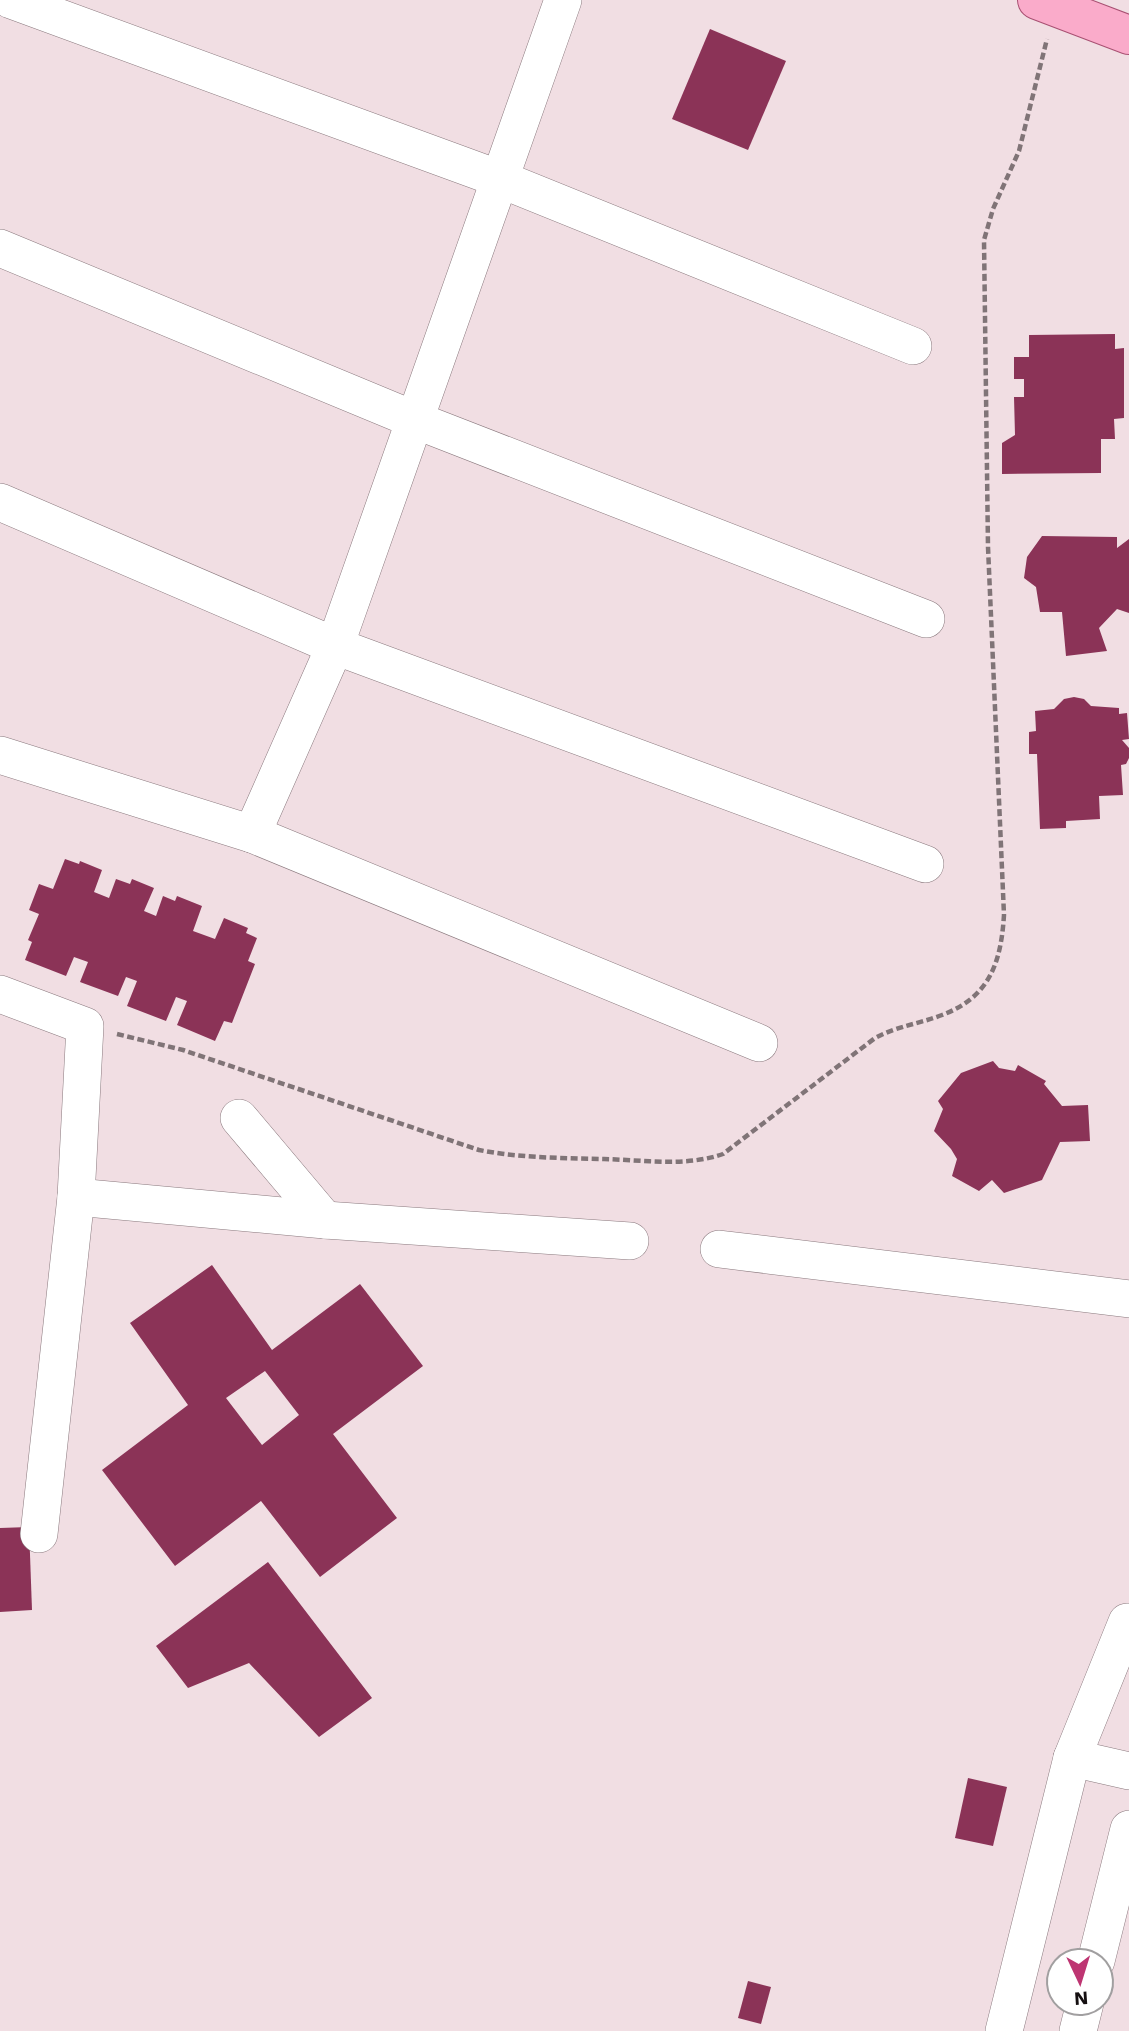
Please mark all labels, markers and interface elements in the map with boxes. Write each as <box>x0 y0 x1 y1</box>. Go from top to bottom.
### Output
north arrow <box>1045 1947 1115 2017</box>
text: N <box>1073 1986 1089 2010</box>

